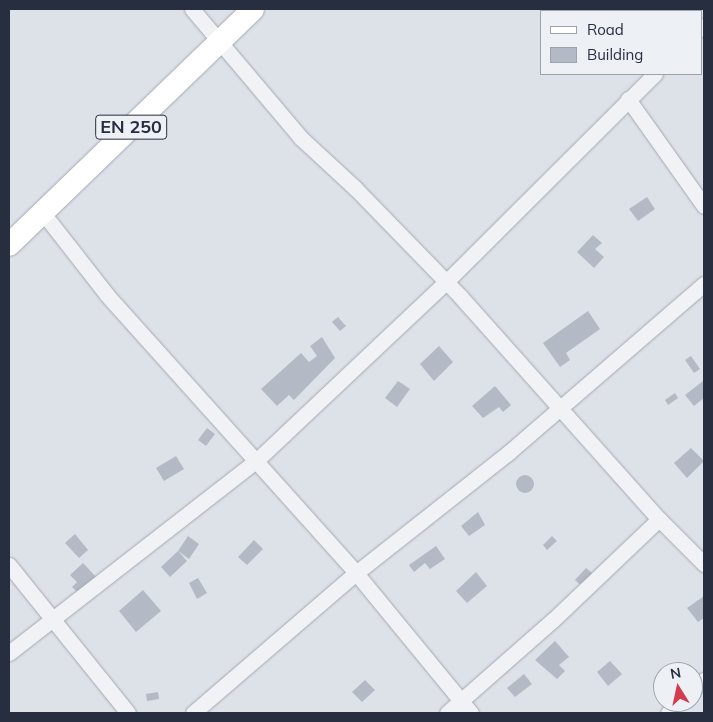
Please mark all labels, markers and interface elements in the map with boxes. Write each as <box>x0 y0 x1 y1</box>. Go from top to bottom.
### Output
legend <box>540 10 703 75</box>
text: Road <box>587 20 624 39</box>
text: Building <box>587 45 643 64</box>
road number: EN 250 <box>95 111 167 142</box>
north arrow <box>653 662 703 712</box>
text: N <box>669 663 682 683</box>

